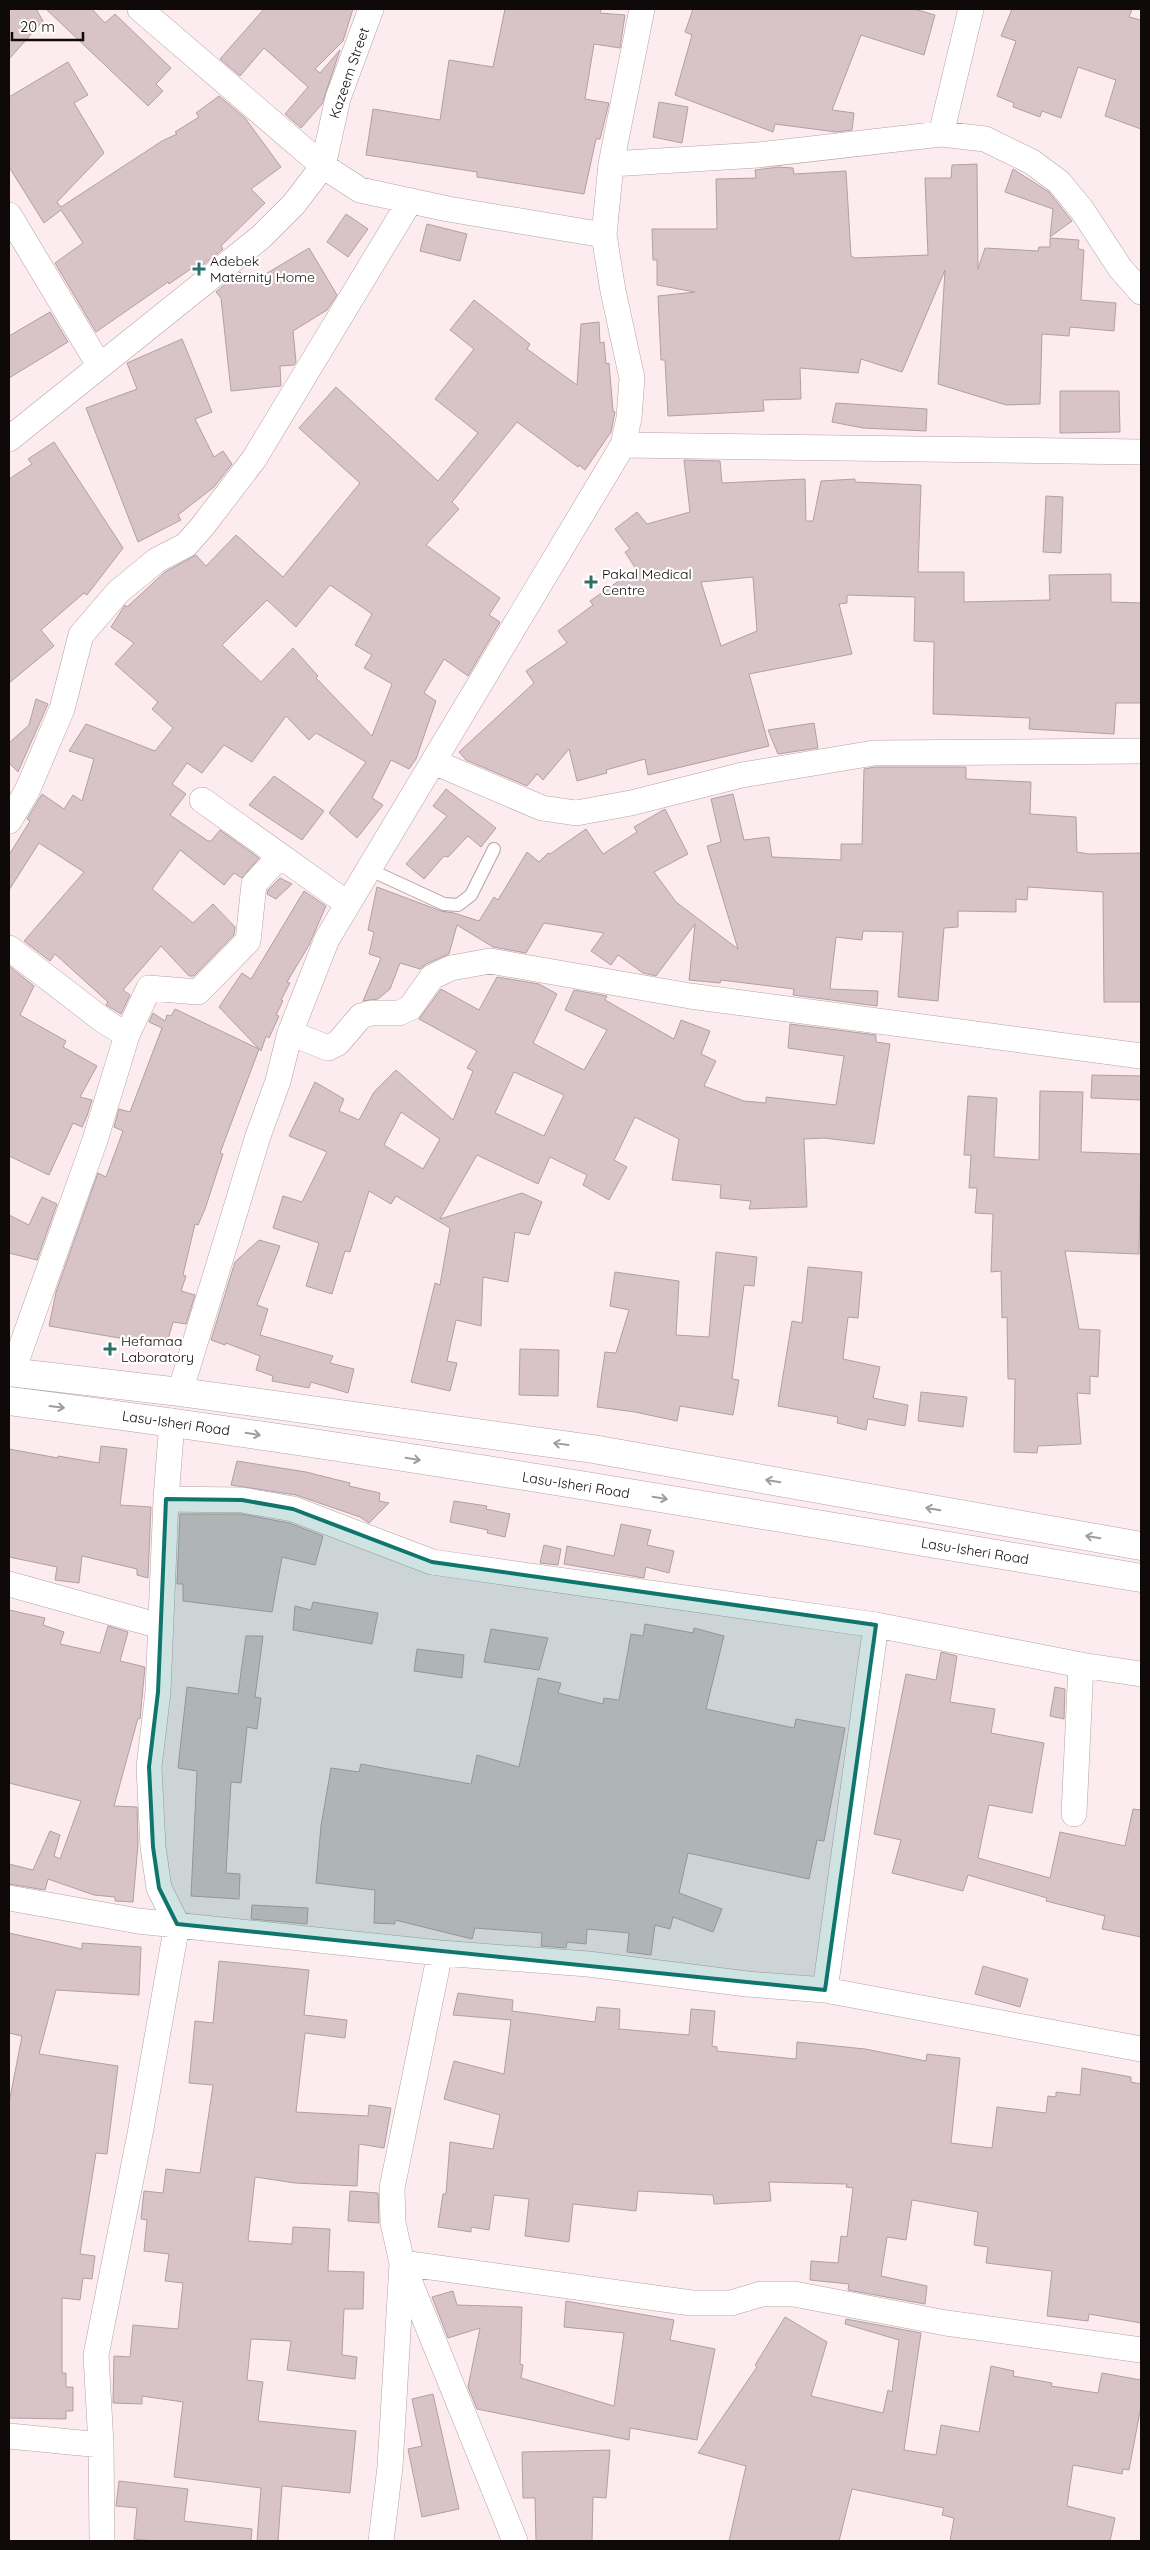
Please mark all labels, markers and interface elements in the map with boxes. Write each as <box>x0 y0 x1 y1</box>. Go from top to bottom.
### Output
scale bar <box>12 10 84 42</box>
text: 20 m <box>20 17 55 36</box>
street label: Kazeem Street <box>325 25 373 121</box>
place label: Adebek Maternity Home <box>210 252 315 286</box>
marker: Adebek Maternity Home <box>192 262 206 276</box>
place label: Pakal Medical Centre <box>602 565 692 599</box>
marker: Pakal Medical Centre <box>584 575 598 589</box>
place label: Hefamaa Laboratory <box>121 1332 194 1366</box>
marker: Hefamaa Laboratory <box>103 1342 117 1356</box>
one-way arrow <box>49 1402 65 1412</box>
street label: Lasu-Isheri Road <box>121 1407 231 1439</box>
one-way arrow <box>244 1429 260 1439</box>
one-way arrow <box>554 1439 570 1449</box>
one-way arrow <box>405 1454 421 1464</box>
street label: Lasu-Isheri Road <box>521 1468 631 1502</box>
one-way arrow <box>766 1475 782 1485</box>
one-way arrow <box>652 1494 668 1504</box>
one-way arrow <box>926 1503 942 1513</box>
one-way arrow <box>1086 1532 1102 1542</box>
street label: Lasu-Isheri Road <box>920 1534 1030 1568</box>

